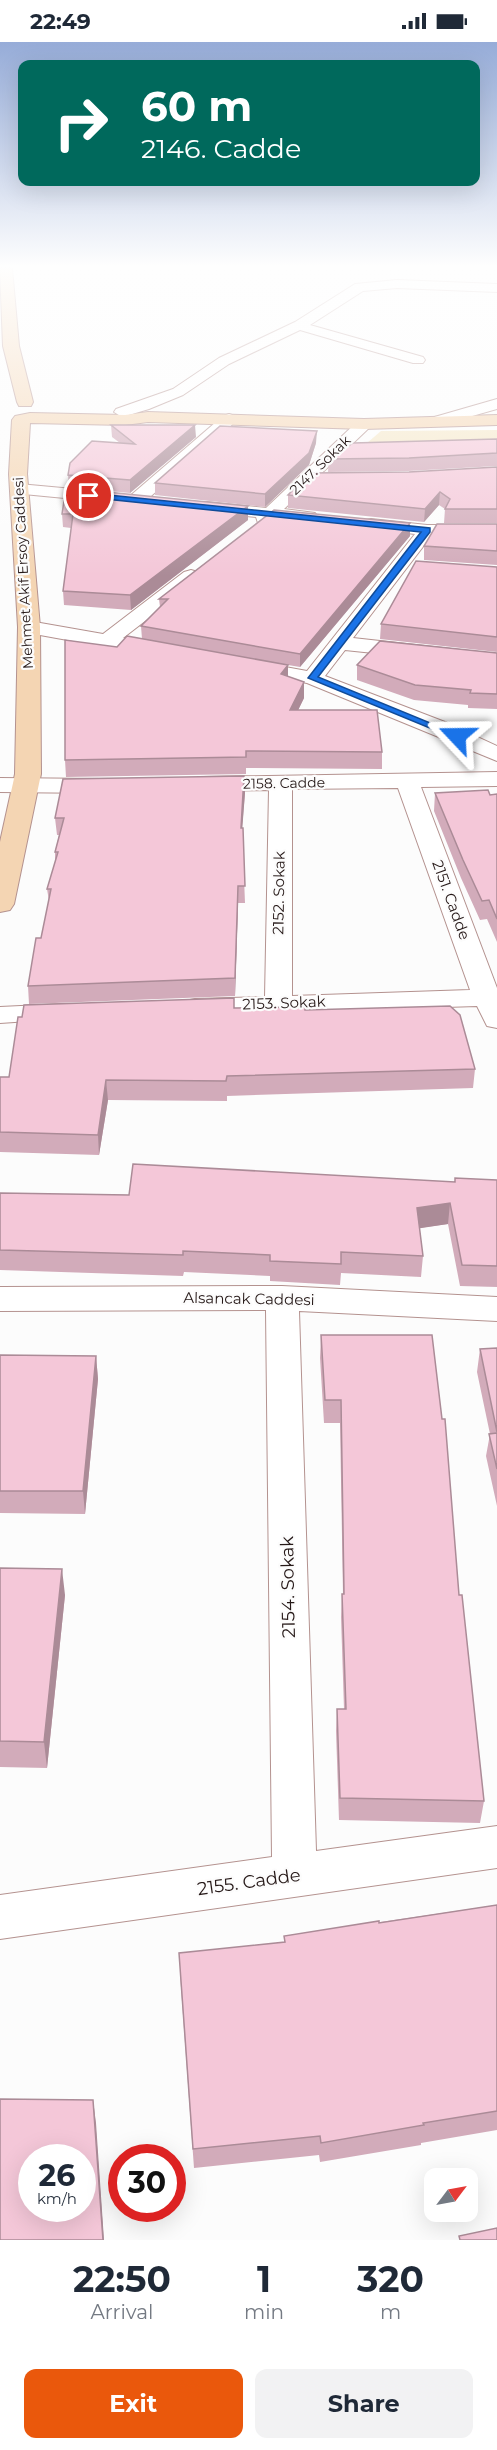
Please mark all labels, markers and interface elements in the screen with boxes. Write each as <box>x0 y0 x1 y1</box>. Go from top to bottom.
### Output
text: 22:49 <box>30 8 91 35</box>
text: 60 m <box>141 80 252 132</box>
icon: right <box>42 84 120 162</box>
text: 2146. Cadde <box>141 132 301 165</box>
street label: 2147. Sokak <box>286 431 355 499</box>
pin <box>63 470 114 521</box>
street label: Mehmet Akif Ersoy Caddesi <box>9 477 37 669</box>
icon: arrive <box>72 479 105 512</box>
position arrow <box>425 704 489 768</box>
street label: 2158. Cadde <box>243 773 325 793</box>
street label: 2152. Sokak <box>268 851 289 935</box>
street label: 2151. Cadde <box>428 857 475 942</box>
street label: 2153. Sokak <box>242 992 326 1013</box>
street label: Alsancak Caddesi <box>183 1288 315 1309</box>
street label: 2154. Sokak <box>276 1536 300 1638</box>
street label: 2155. Cadde <box>196 1864 302 1900</box>
speed limit sign: 30 <box>108 2144 186 2222</box>
text: 26 <box>39 2157 75 2194</box>
north arrow <box>424 2168 478 2222</box>
map controls <box>424 2168 478 2222</box>
text: km/h <box>37 2189 77 2208</box>
text: 22:50 <box>73 2257 171 2301</box>
text: 1 <box>257 2257 271 2301</box>
text: 320 <box>357 2257 424 2301</box>
text: Arrival <box>90 2300 154 2324</box>
text: min <box>244 2300 284 2324</box>
text: m <box>380 2300 401 2324</box>
button: Exit <box>24 2369 243 2438</box>
button: Share <box>255 2369 473 2438</box>

